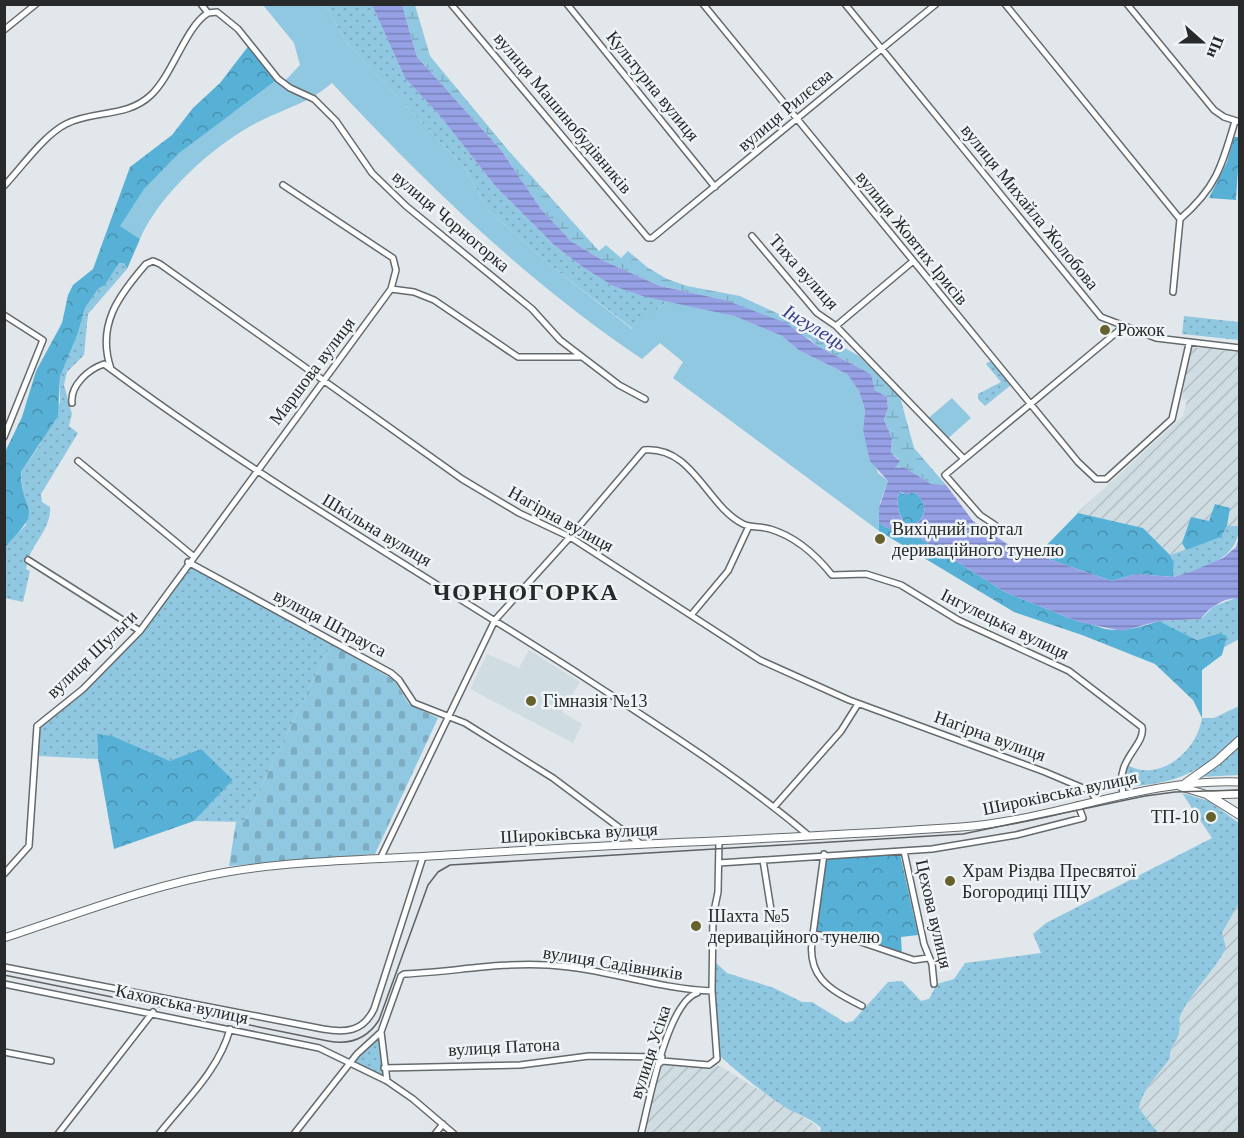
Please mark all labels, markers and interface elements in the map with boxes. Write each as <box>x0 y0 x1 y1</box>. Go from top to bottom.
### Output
north arrow <box>1172 12 1232 72</box>
street label: Культурна вулиця <box>603 27 703 145</box>
street label: вулиця Машинобудівників <box>490 29 636 197</box>
text: Пн <box>1204 34 1227 60</box>
street label: вулиця Рилєєва <box>734 65 836 155</box>
street label: вулиця Михайла Жолобова <box>957 120 1103 294</box>
street label: вулиця Чорногорка <box>388 166 514 276</box>
street label: вулиця Жовтих Ірисів <box>852 167 972 309</box>
street label: Тиха вулиця <box>765 230 843 314</box>
water label: Інгулець <box>778 299 851 355</box>
street label: Маршова вулиця <box>265 313 359 429</box>
place label: Рожок <box>1117 320 1165 340</box>
marker: Рожок <box>1098 323 1112 337</box>
street label: Нагірна вулиця <box>505 482 617 556</box>
street label: Шкільна вулиця <box>319 490 435 570</box>
place label: Вихідний портал дериваційного тунелю <box>892 519 1064 560</box>
marker: Вихідний портал дериваційного тунелю <box>873 532 887 546</box>
district label: ЧОРНОГОРКА <box>433 579 619 605</box>
street label: Інгулецька вулиця <box>938 584 1072 664</box>
street label: вулиця Штрауса <box>270 585 390 661</box>
street label: вулиця Шульги <box>43 606 142 702</box>
place label: Гімназія №13 <box>543 691 647 711</box>
marker: Гімназія №13 <box>524 694 538 708</box>
street label: Нагірна вулиця <box>932 707 1048 765</box>
street label: Широківська вулиця <box>981 767 1139 819</box>
place label: ТП-10 <box>1151 807 1199 827</box>
marker: ТП-10 <box>1204 810 1218 824</box>
street label: Широківська вулиця <box>500 819 658 847</box>
street label: Цехова вулиця <box>912 857 956 971</box>
place label: Храм Різдва Пресвятої Богородиці ПЦУ <box>962 861 1136 902</box>
marker: Храм Різдва Пресвятої Богородиці ПЦУ <box>943 874 957 888</box>
place label: Шахта №5 дериваційного тунелю <box>708 906 880 947</box>
marker: Шахта №5 дериваційного тунелю <box>689 919 703 933</box>
street label: вулиця Садівників <box>542 942 684 984</box>
street label: Каховська вулиця <box>114 980 250 1028</box>
street label: вулиця Усіка <box>625 1003 675 1101</box>
street label: вулиця Патона <box>448 1034 560 1060</box>

